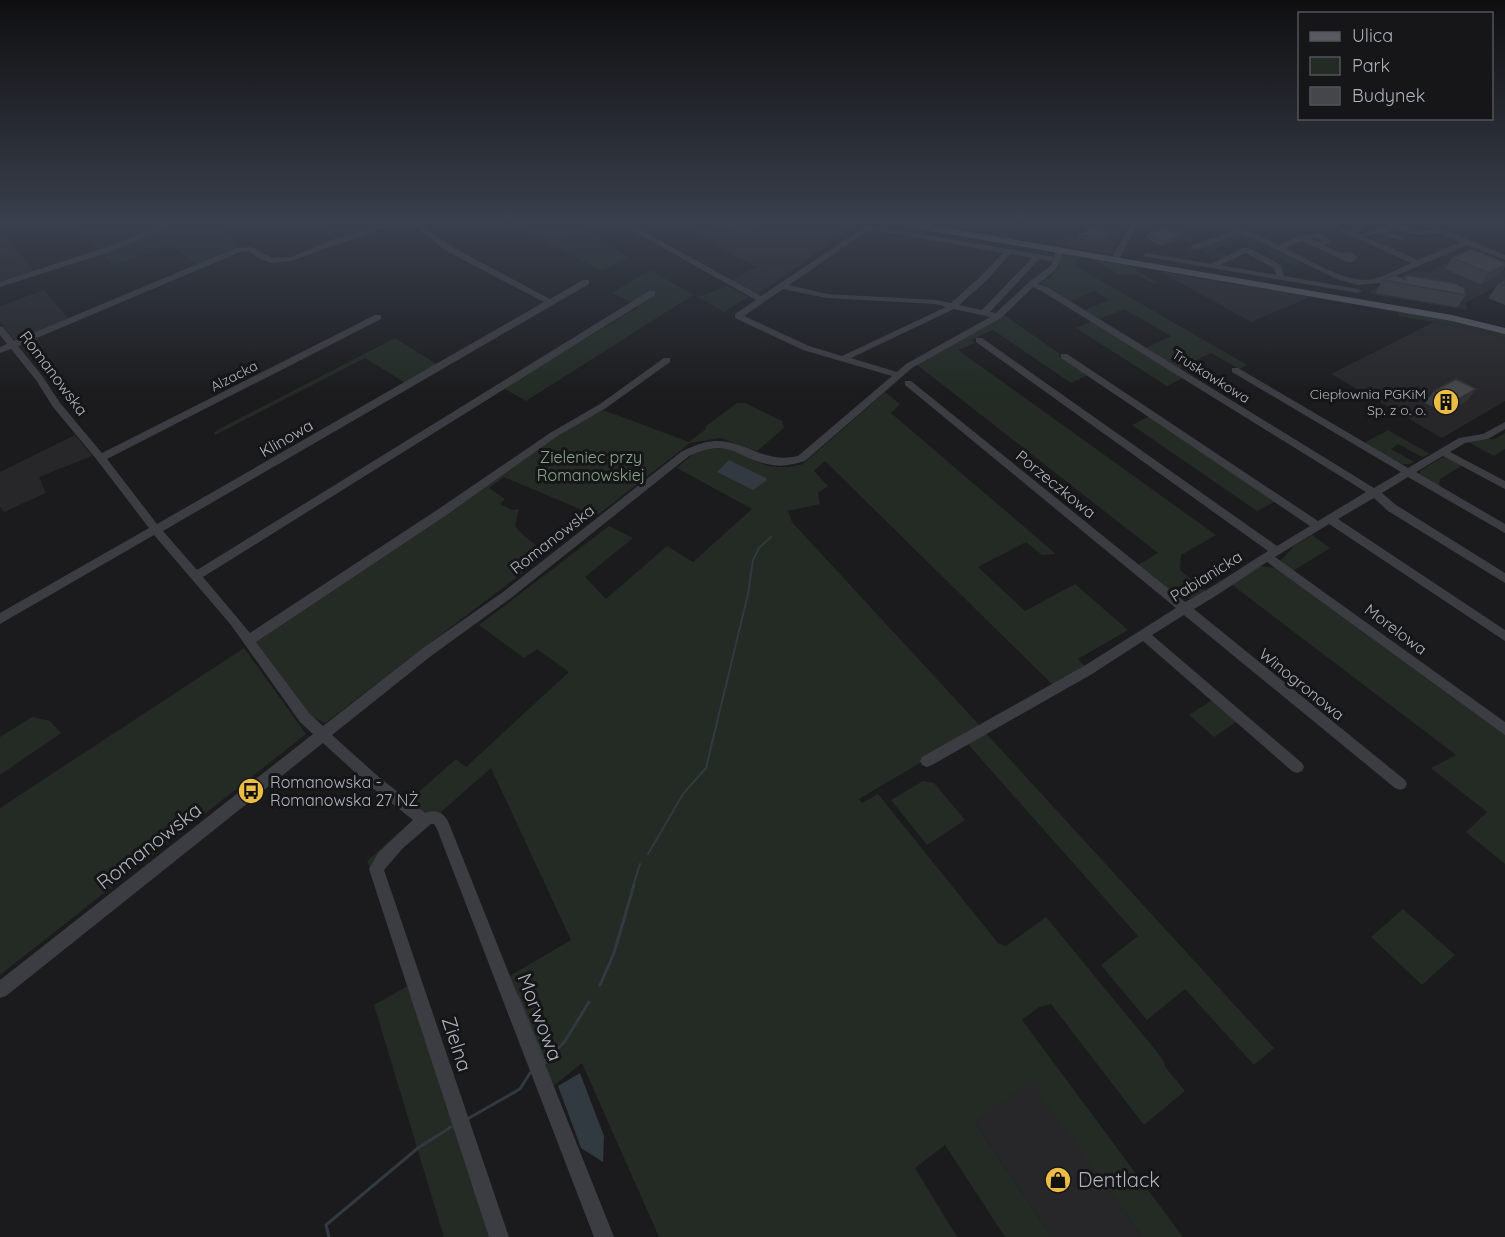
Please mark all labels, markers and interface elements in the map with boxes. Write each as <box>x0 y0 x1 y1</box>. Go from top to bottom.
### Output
legend <box>1298 12 1493 120</box>
text: Ulica <box>1352 24 1393 47</box>
text: Park <box>1352 54 1390 77</box>
text: Budynek <box>1352 84 1425 107</box>
street label: Romanowska <box>16 327 92 419</box>
street label: Truskawkowa <box>1169 345 1253 407</box>
street label: Alzacka <box>207 356 261 396</box>
place label: Ciepłownia PGKiM Sp. z o. o. <box>1310 385 1426 419</box>
building icon: Ciepłownia PGKiM Sp. z o. o. <box>1431 387 1461 417</box>
street label: Klinowa <box>256 415 316 461</box>
street label: Porzeczkowa <box>1012 446 1100 522</box>
park label: Zieleniec przy Romanowskiej <box>537 447 645 485</box>
street label: Romanowska <box>506 500 598 578</box>
street label: Pabianicka <box>1166 546 1246 606</box>
street label: Morelowa <box>1361 599 1431 659</box>
street label: Winogronowa <box>1255 644 1349 724</box>
place label: Romanowska - Romanowska 27 NŻ <box>270 772 419 810</box>
bus stop icon: Romanowska - Romanowska 27 NŻ <box>236 776 266 806</box>
street label: Romanowska <box>91 797 206 894</box>
street label: Morwowa <box>512 970 569 1064</box>
street label: Zielna <box>437 1013 478 1075</box>
shop icon: Dentlack <box>1043 1165 1073 1195</box>
place label: Dentlack <box>1078 1167 1160 1192</box>

